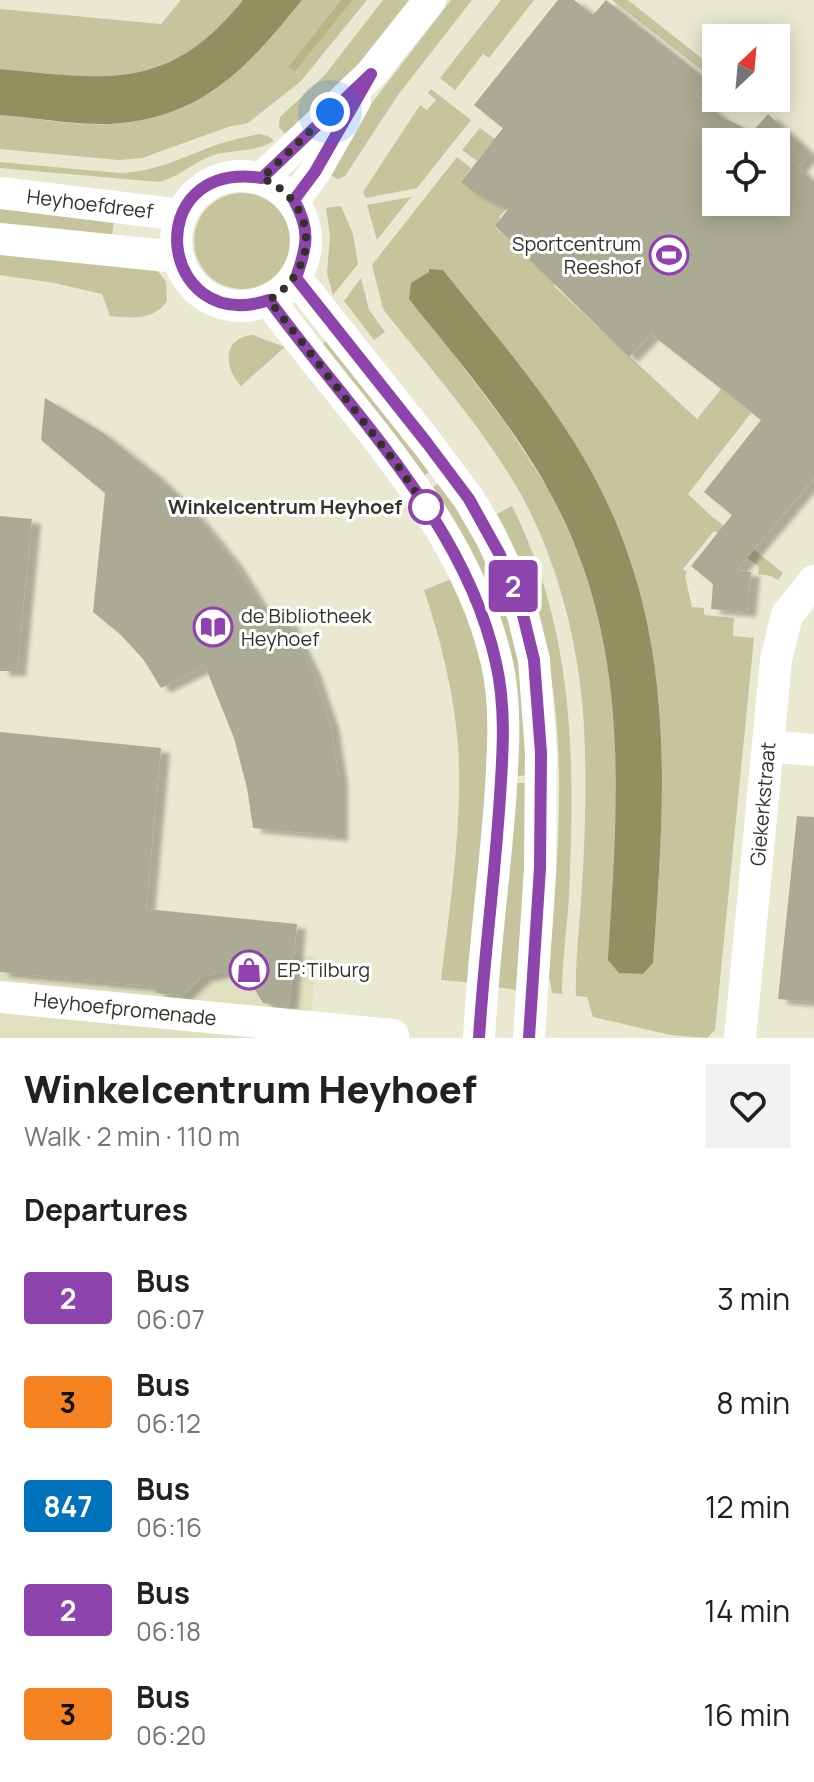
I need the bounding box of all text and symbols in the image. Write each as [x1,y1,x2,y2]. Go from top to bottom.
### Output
north arrow [702,24,790,112]
map controls [702,24,790,216]
your location [310,92,350,132]
button: locate [702,128,790,216]
street label: Heyhoefdreef [25,182,155,225]
place label: Sportcentrum Reeshof [512,230,641,280]
sports icon: Sportcentrum Reeshof [648,234,690,276]
marker: Winkelcentrum Heyhoef [409,490,443,524]
place label: Winkelcentrum Heyhoef [168,493,402,520]
line badge: 2 [487,560,539,612]
text: 2 [505,567,521,605]
place label: de Bibliotheek Heyhoef [241,602,373,652]
library icon: de Bibliotheek Heyhoef [192,606,234,648]
street label: Giekerkstraat [744,741,781,867]
shop icon: EP:Tilburg [228,949,270,991]
place label: EP:Tilburg [277,956,370,983]
street label: Heyhoefpromenade [32,985,218,1032]
text: Winkelcentrum Heyhoef [24,1062,477,1114]
button: heart [706,1064,790,1148]
text: Walk · 2 min · 110 m [24,1118,240,1154]
text: Departures [24,1189,188,1230]
text: Bus [136,1260,190,1301]
text: 3 min [717,1278,790,1319]
text: 2 [60,1279,76,1317]
text: 06:07 [136,1301,205,1337]
text: Bus [136,1364,190,1405]
text: 8 min [716,1382,790,1423]
text: 3 [60,1383,76,1421]
text: 06:12 [136,1405,201,1441]
text: Bus [136,1468,190,1509]
text: 12 min [705,1486,790,1527]
text: 847 [43,1487,93,1525]
text: 06:16 [136,1509,202,1545]
text: Bus [136,1572,190,1613]
text: 14 min [704,1590,790,1631]
text: 2 [60,1591,76,1629]
text: 06:18 [136,1613,201,1649]
text: Bus [136,1676,190,1717]
text: 16 min [703,1694,790,1735]
text: 3 [60,1695,76,1733]
text: 06:20 [136,1717,206,1753]

